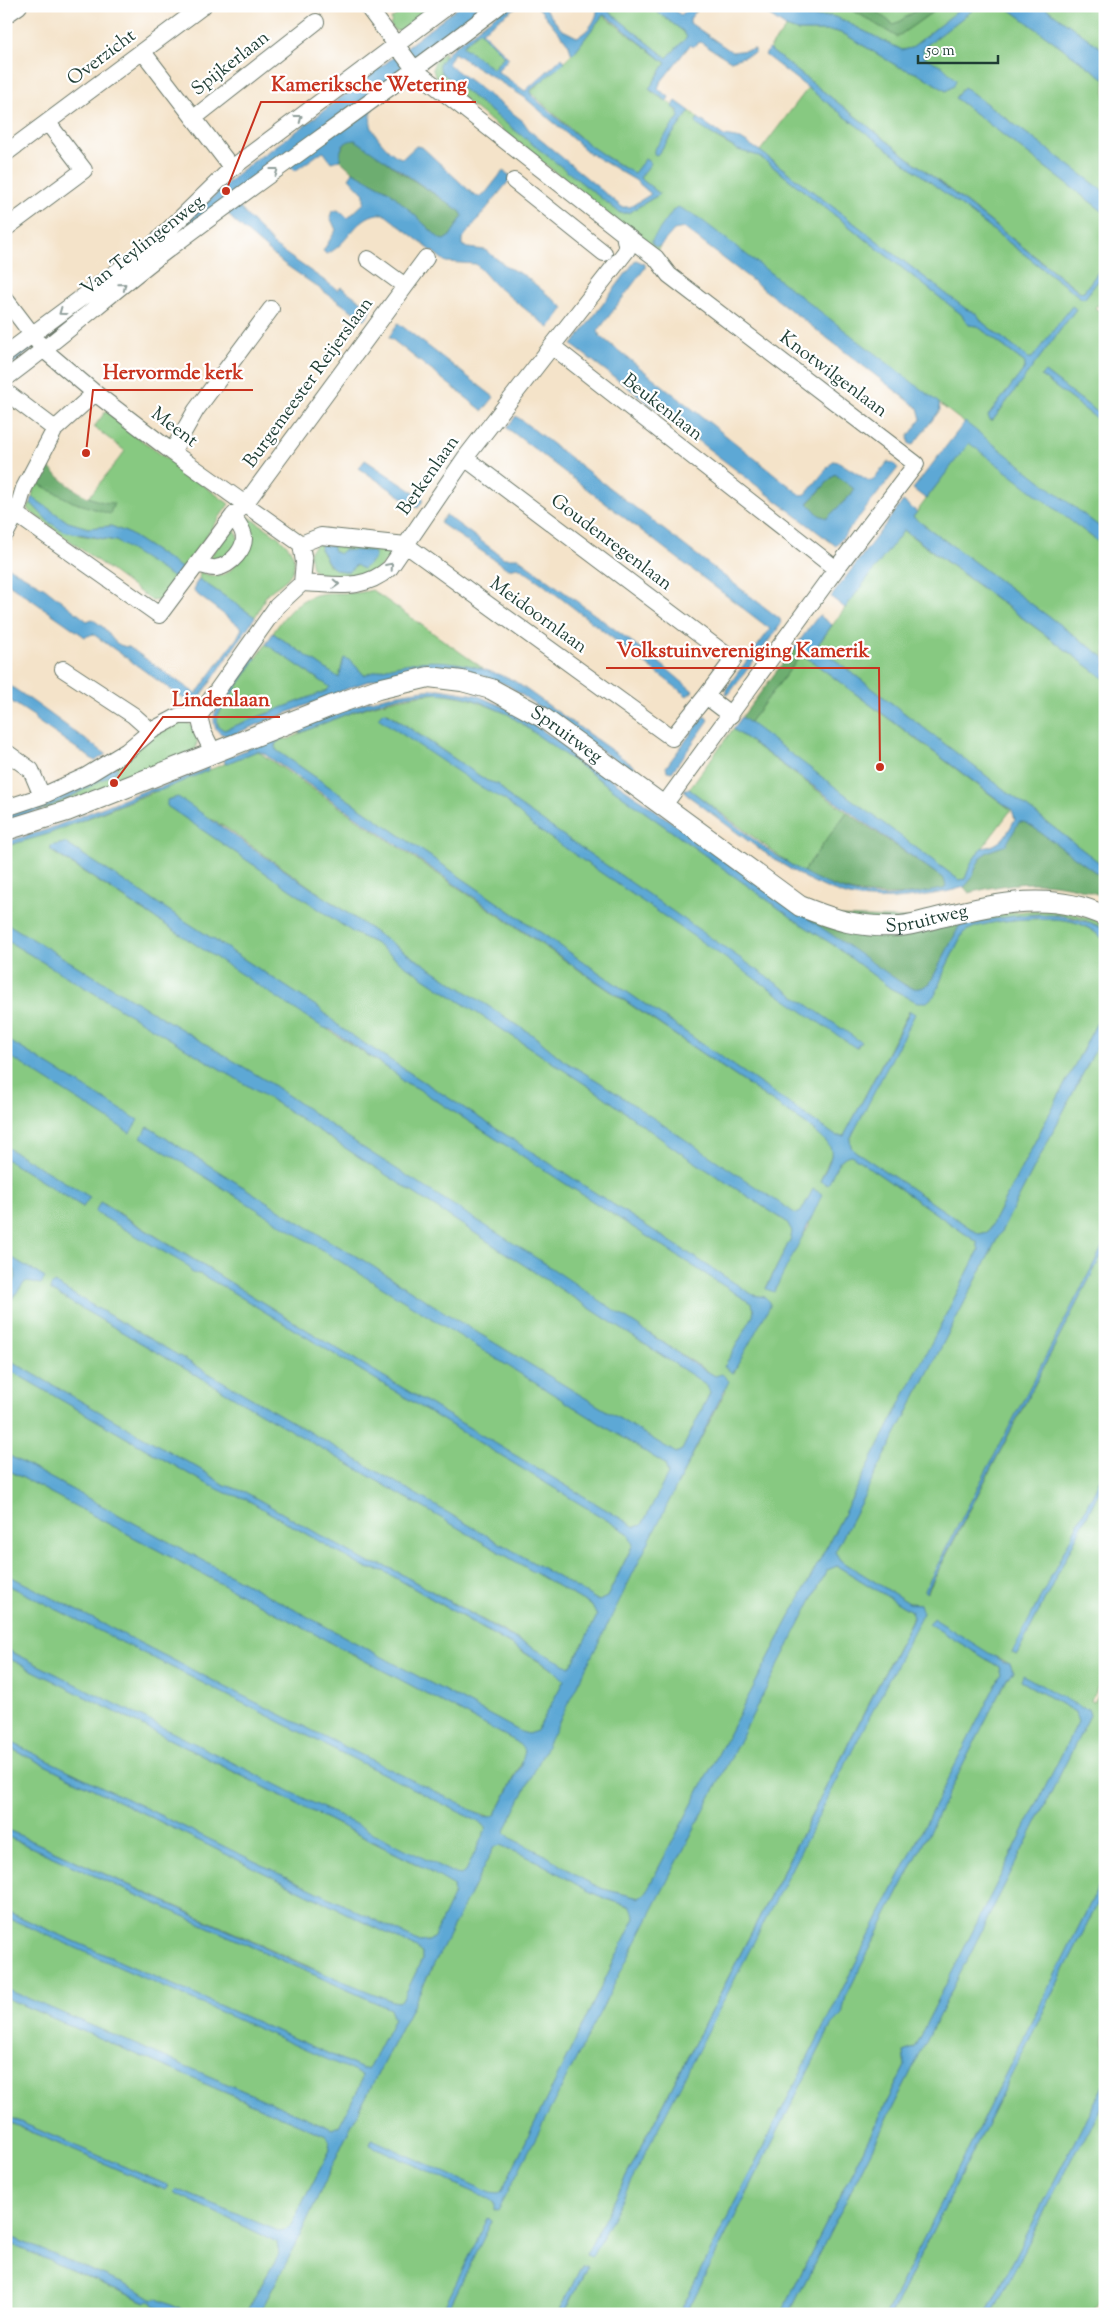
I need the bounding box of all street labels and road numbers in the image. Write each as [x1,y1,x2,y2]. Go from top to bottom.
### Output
street label: Overzicht [62,23,142,93]
street label: Spijkerlaan [186,25,276,103]
street label: Van Teylingenweg [76,189,210,303]
street label: Burgemeester Reijerslaan [238,292,380,474]
street label: Knotwilgenlaan [773,325,893,425]
street label: Beukenlaan [616,368,708,448]
street label: Meent [145,401,203,455]
street label: Berkenlaan [392,431,466,521]
street label: Goudenregenlaan [544,488,678,598]
street label: Meidoornlaan [484,571,592,661]
street label: Spruitweg [525,700,608,770]
street label: Spruitweg [885,898,971,940]

